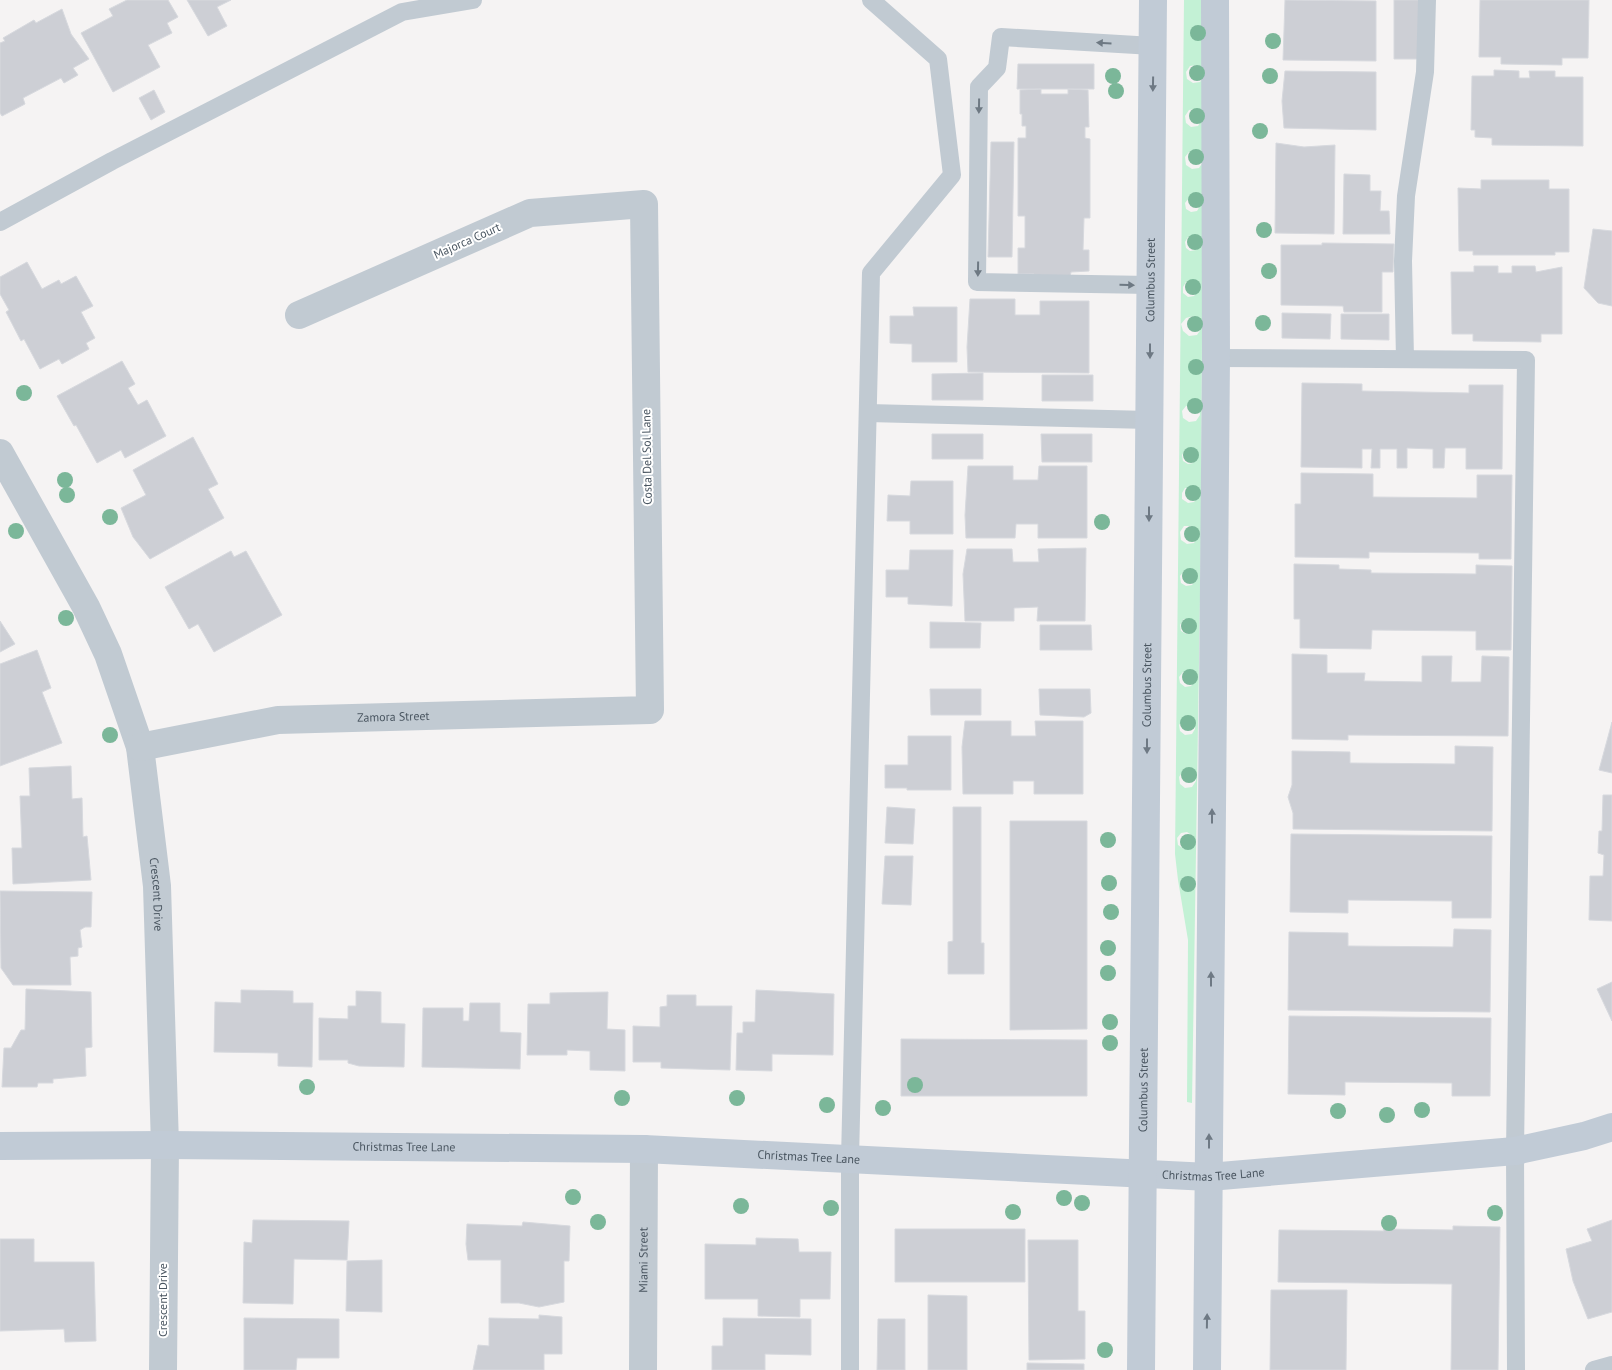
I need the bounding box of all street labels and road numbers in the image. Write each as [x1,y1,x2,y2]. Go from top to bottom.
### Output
street label: Majorca Court [431,219,503,262]
street label: Columbus Street [1142,238,1158,322]
street label: Costa Del Sol Lane [638,409,655,505]
street label: Columbus Street [1139,643,1154,727]
street label: Zamora Street [357,708,430,725]
street label: Crescent Drive [147,857,166,932]
street label: Columbus Street [1135,1048,1151,1132]
street label: Christmas Tree Lane [352,1139,456,1154]
street label: Christmas Tree Lane [757,1147,861,1167]
street label: Christmas Tree Lane [1162,1164,1265,1184]
street label: Miami Street [635,1227,651,1293]
street label: Crescent Drive [155,1263,170,1337]

